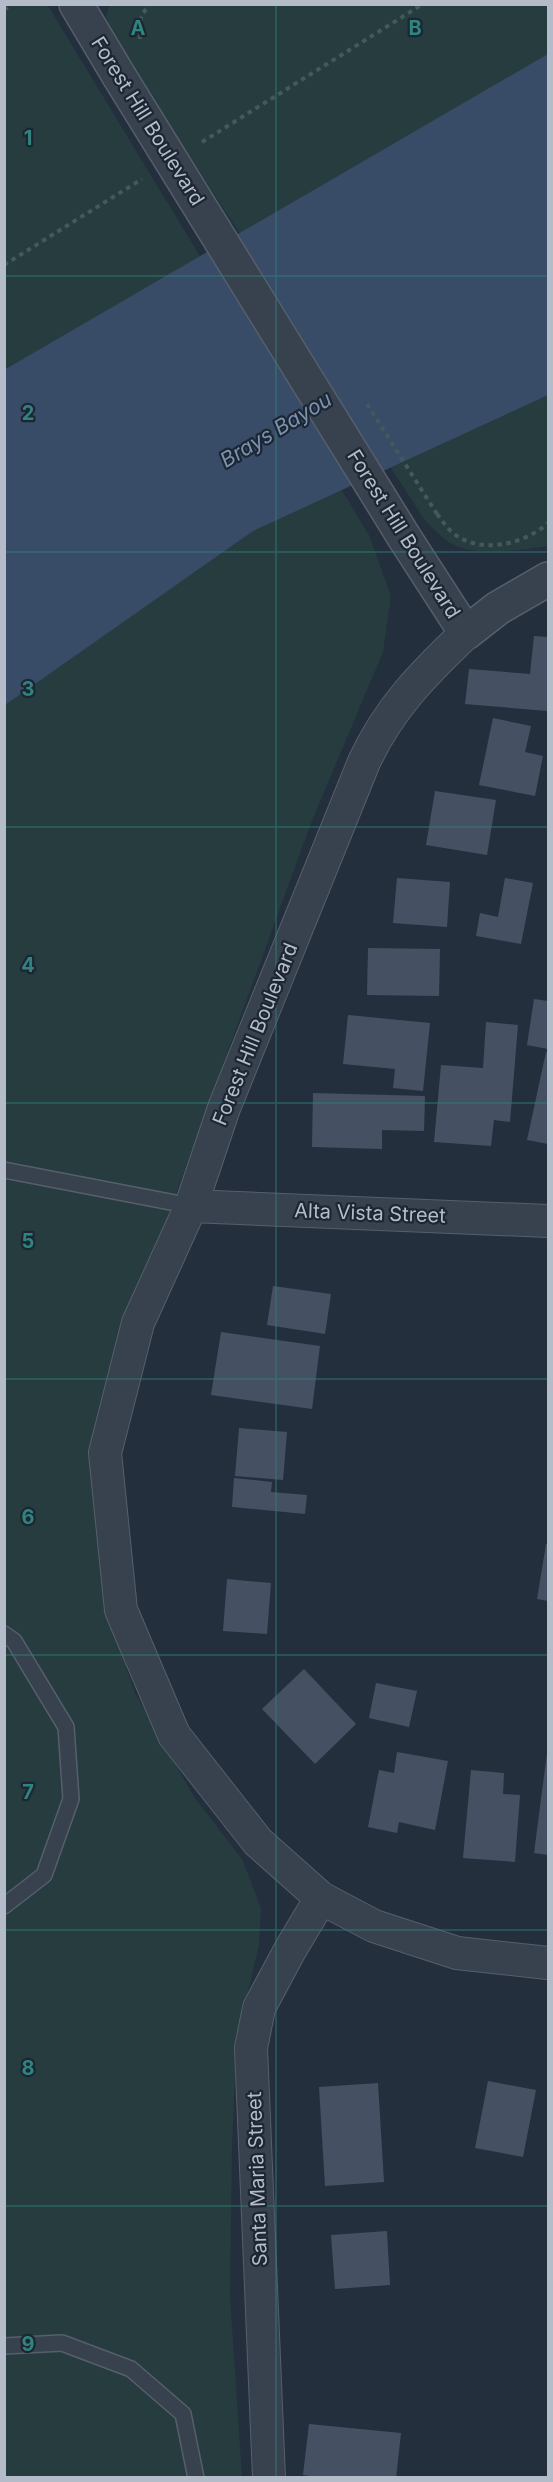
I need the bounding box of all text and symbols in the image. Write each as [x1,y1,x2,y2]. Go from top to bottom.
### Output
text: A [131,16,146,40]
text: B [408,16,422,40]
street label: Forest Hill Boulevard [86,32,210,210]
text: 1 [24,126,32,150]
water label: Brays Bayou [216,387,336,473]
text: 2 [22,401,34,425]
street label: Forest Hill Boulevard [342,445,466,623]
text: 3 [22,677,34,701]
street label: Forest Hill Boulevard [207,939,303,1129]
text: 4 [21,953,35,977]
street label: Alta Vista Street [294,1198,447,1228]
text: 5 [22,1229,34,1253]
text: 6 [22,1505,35,1529]
text: 7 [22,1780,34,1804]
text: 8 [21,2056,35,2080]
street label: Santa Maria Street [242,2091,272,2267]
text: 9 [22,2332,35,2356]

